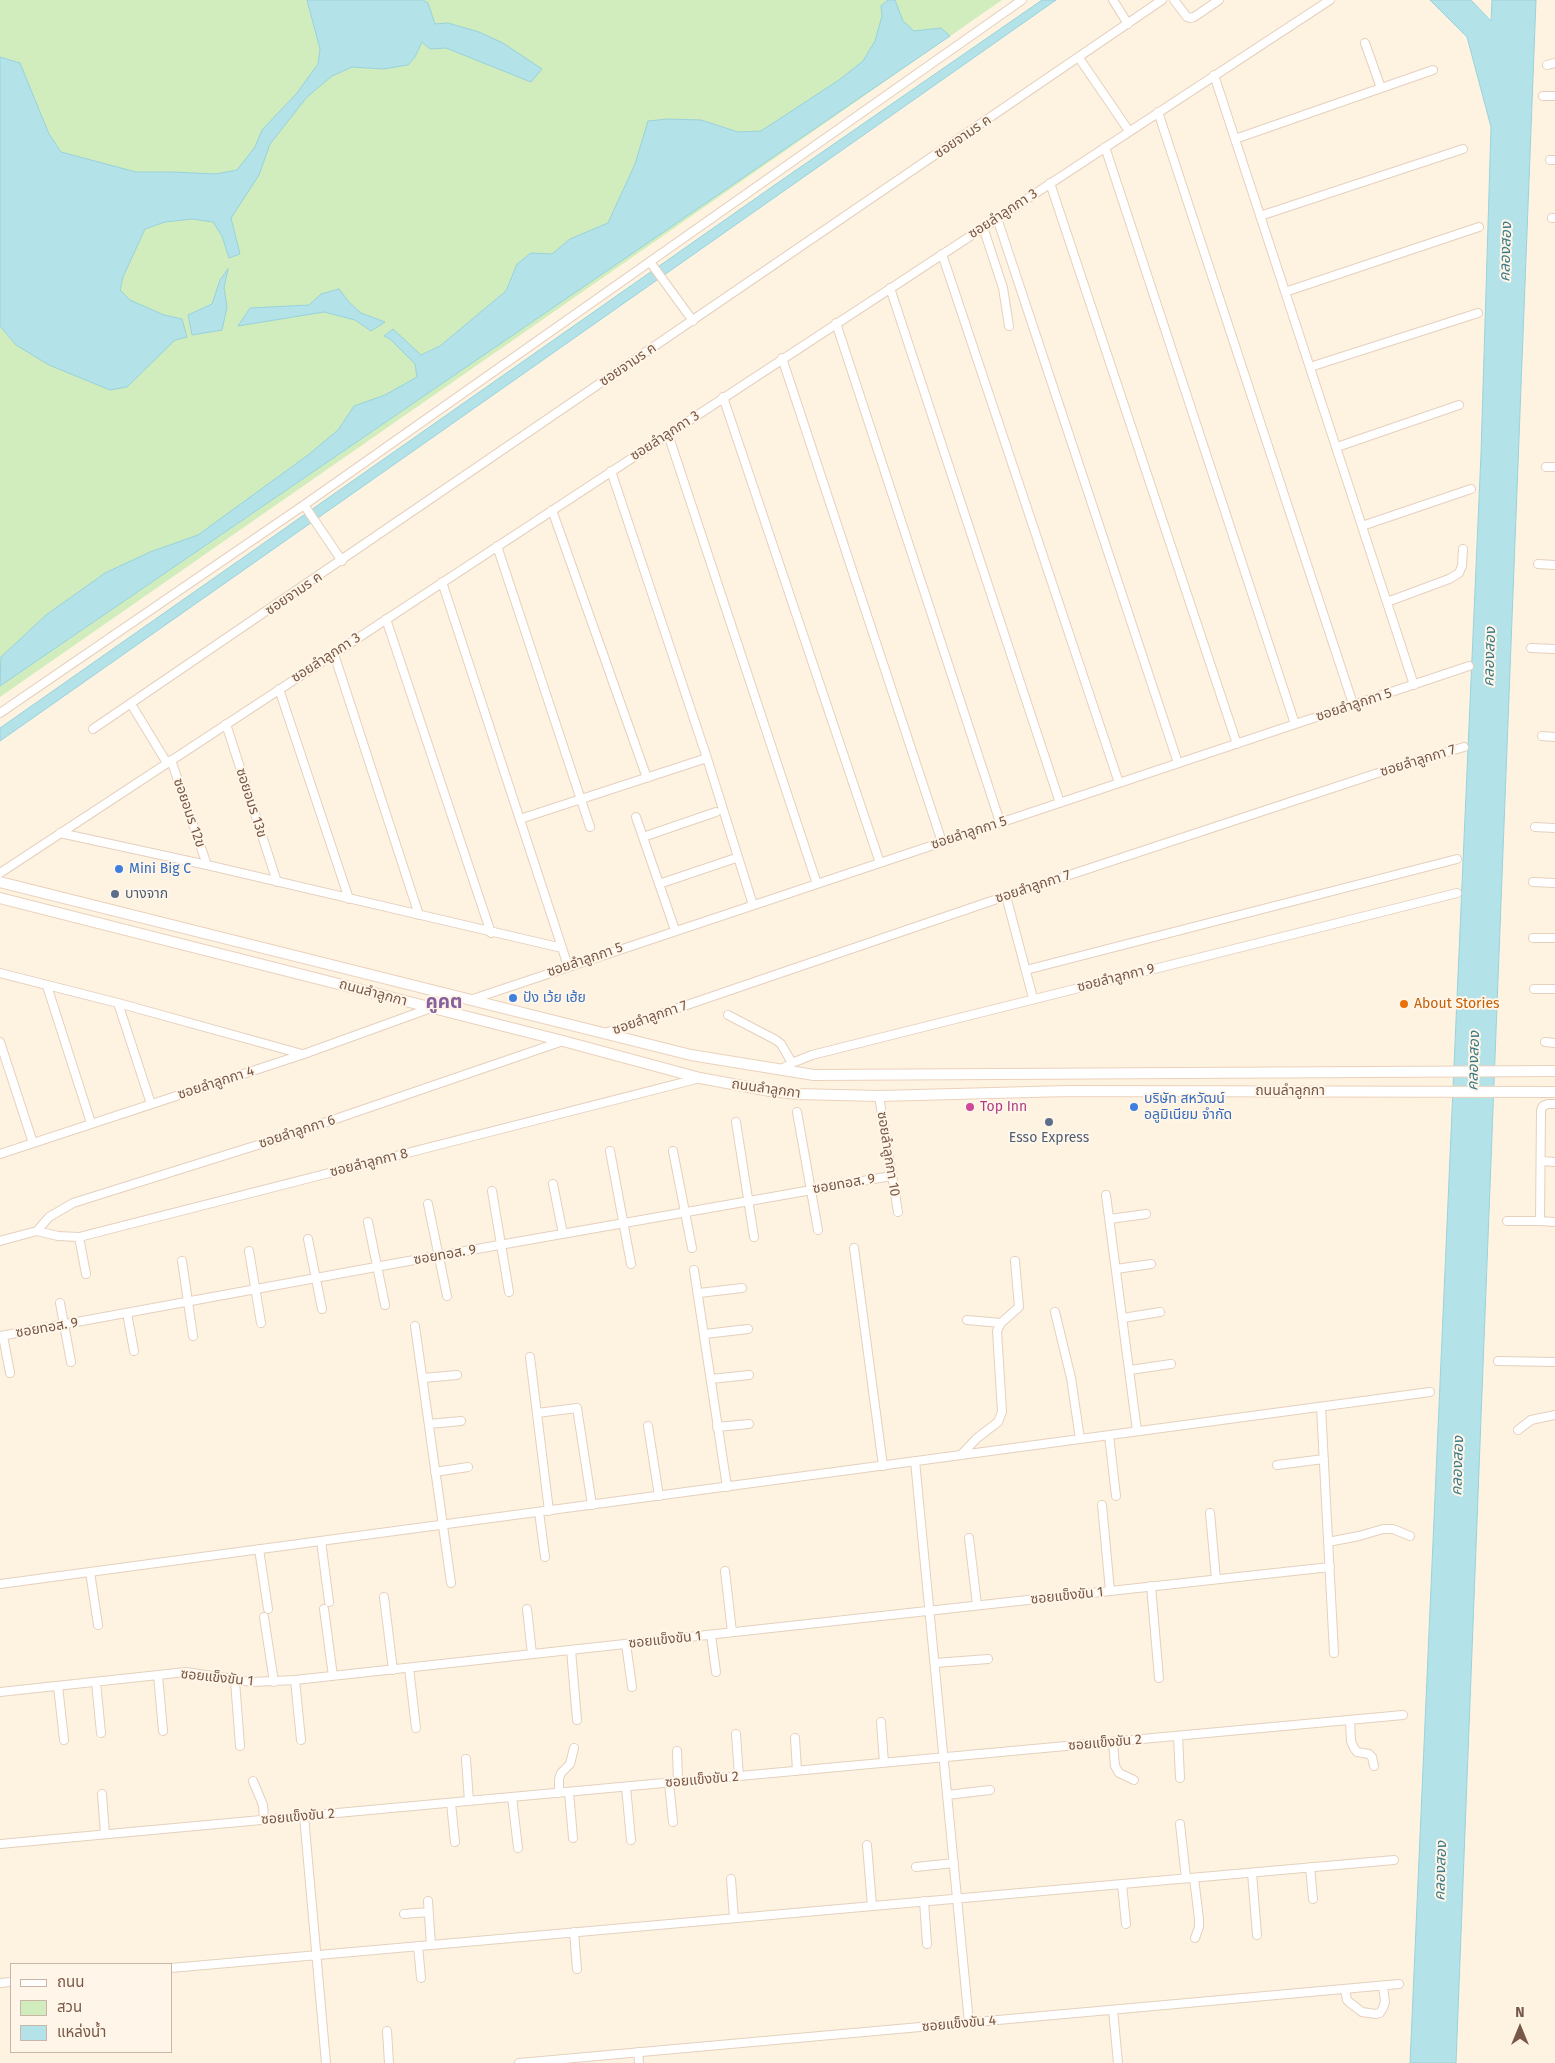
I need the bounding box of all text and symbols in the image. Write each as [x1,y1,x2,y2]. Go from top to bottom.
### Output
street label: ซอยจามร ค [931,112,995,162]
street label: ซอยลำลูกกา 3 [965,185,1041,243]
water label: คลองสอง [1496,222,1516,282]
street label: ซอยจามร ค [596,340,660,390]
street label: ซอยลำลูกกา 3 [627,407,703,465]
street label: ซอยจามร ค [262,569,326,619]
water label: คลองสอง [1480,627,1500,687]
street label: ซอยลำลูกกา 3 [288,629,364,687]
street label: ซอยลำลูกกา 5 [1314,685,1394,725]
street label: ซอยลำลูกกา 7 [1378,742,1458,780]
street label: ซอยอมร 13ข [232,766,270,840]
street label: ซอยอมร 12ข [169,776,209,850]
street label: ซอยลำลูกกา 5 [929,813,1009,853]
place label: Mini Big C [129,861,191,877]
marker: Mini Big C [113,863,125,875]
street label: ซอยลำลูกกา 7 [993,867,1073,907]
place label: บางจาก [125,886,168,902]
marker: บางจาก [109,888,121,900]
street label: ซอยลำลูกกา 5 [545,939,625,981]
street label: ซอยลำลูกกา 9 [1075,960,1157,996]
street label: ถนนลำลูกกา [337,976,409,1010]
place label: ปัง เว้ย เฮ้ย [523,990,586,1006]
district label: คูคต [426,992,462,1014]
marker: ปัง เว้ย เฮ้ย [507,992,519,1004]
place label: About Stories [1414,996,1500,1012]
street label: ซอยลำลูกกา 7 [610,997,690,1039]
marker: About Stories [1398,998,1410,1010]
water label: คลองสอง [1464,1031,1484,1091]
street label: ซอยลำลูกกา 4 [176,1063,256,1103]
street label: ถนนลำลูกกา [730,1076,802,1102]
street label: ถนนลำลูกกา [1255,1083,1325,1099]
place label: บริษัท สหวัฒน์ อลูมิเนียม จำกัด [1144,1091,1232,1124]
place label: Top Inn [980,1099,1027,1115]
marker: Top Inn [964,1101,976,1113]
marker: บริษัท สหวัฒน์ อลูมิเนียม จำกัด [1128,1101,1140,1113]
street label: ซอยลำลูกกา 10 [873,1110,903,1198]
street label: ซอยลำลูกกา 6 [257,1112,337,1152]
marker: Esso Express [1043,1116,1055,1128]
place label: Esso Express [1009,1130,1089,1146]
street label: ซอยลำลูกกา 8 [328,1145,410,1181]
street label: ซอยทอส. 9 [811,1170,877,1198]
street label: ซอยทอส. 9 [412,1241,478,1269]
street label: ซอยทอส. 9 [14,1314,80,1342]
water label: คลองสอง [1448,1436,1468,1496]
street label: ซอยแข็งขัน 1 [1030,1584,1104,1608]
street label: ซอยแข็งขัน 1 [628,1628,702,1652]
street label: ซอยแข็งขัน 1 [180,1666,254,1690]
street label: ซอยแข็งขัน 2 [1067,1731,1143,1755]
street label: ซอยแข็งขัน 2 [664,1768,740,1792]
street label: ซอยแข็งขัน 2 [260,1805,336,1829]
water label: คลองสอง [1431,1841,1451,1901]
legend [10,1963,172,2053]
text: ถนน [57,1973,84,1991]
text: สวน [57,1998,82,2016]
north arrow [1495,2003,1545,2053]
text: N [1515,2004,1525,2021]
street label: ซอยแข็งขัน 4 [921,2012,997,2036]
text: แหล่งน้ำ [57,2023,106,2041]

